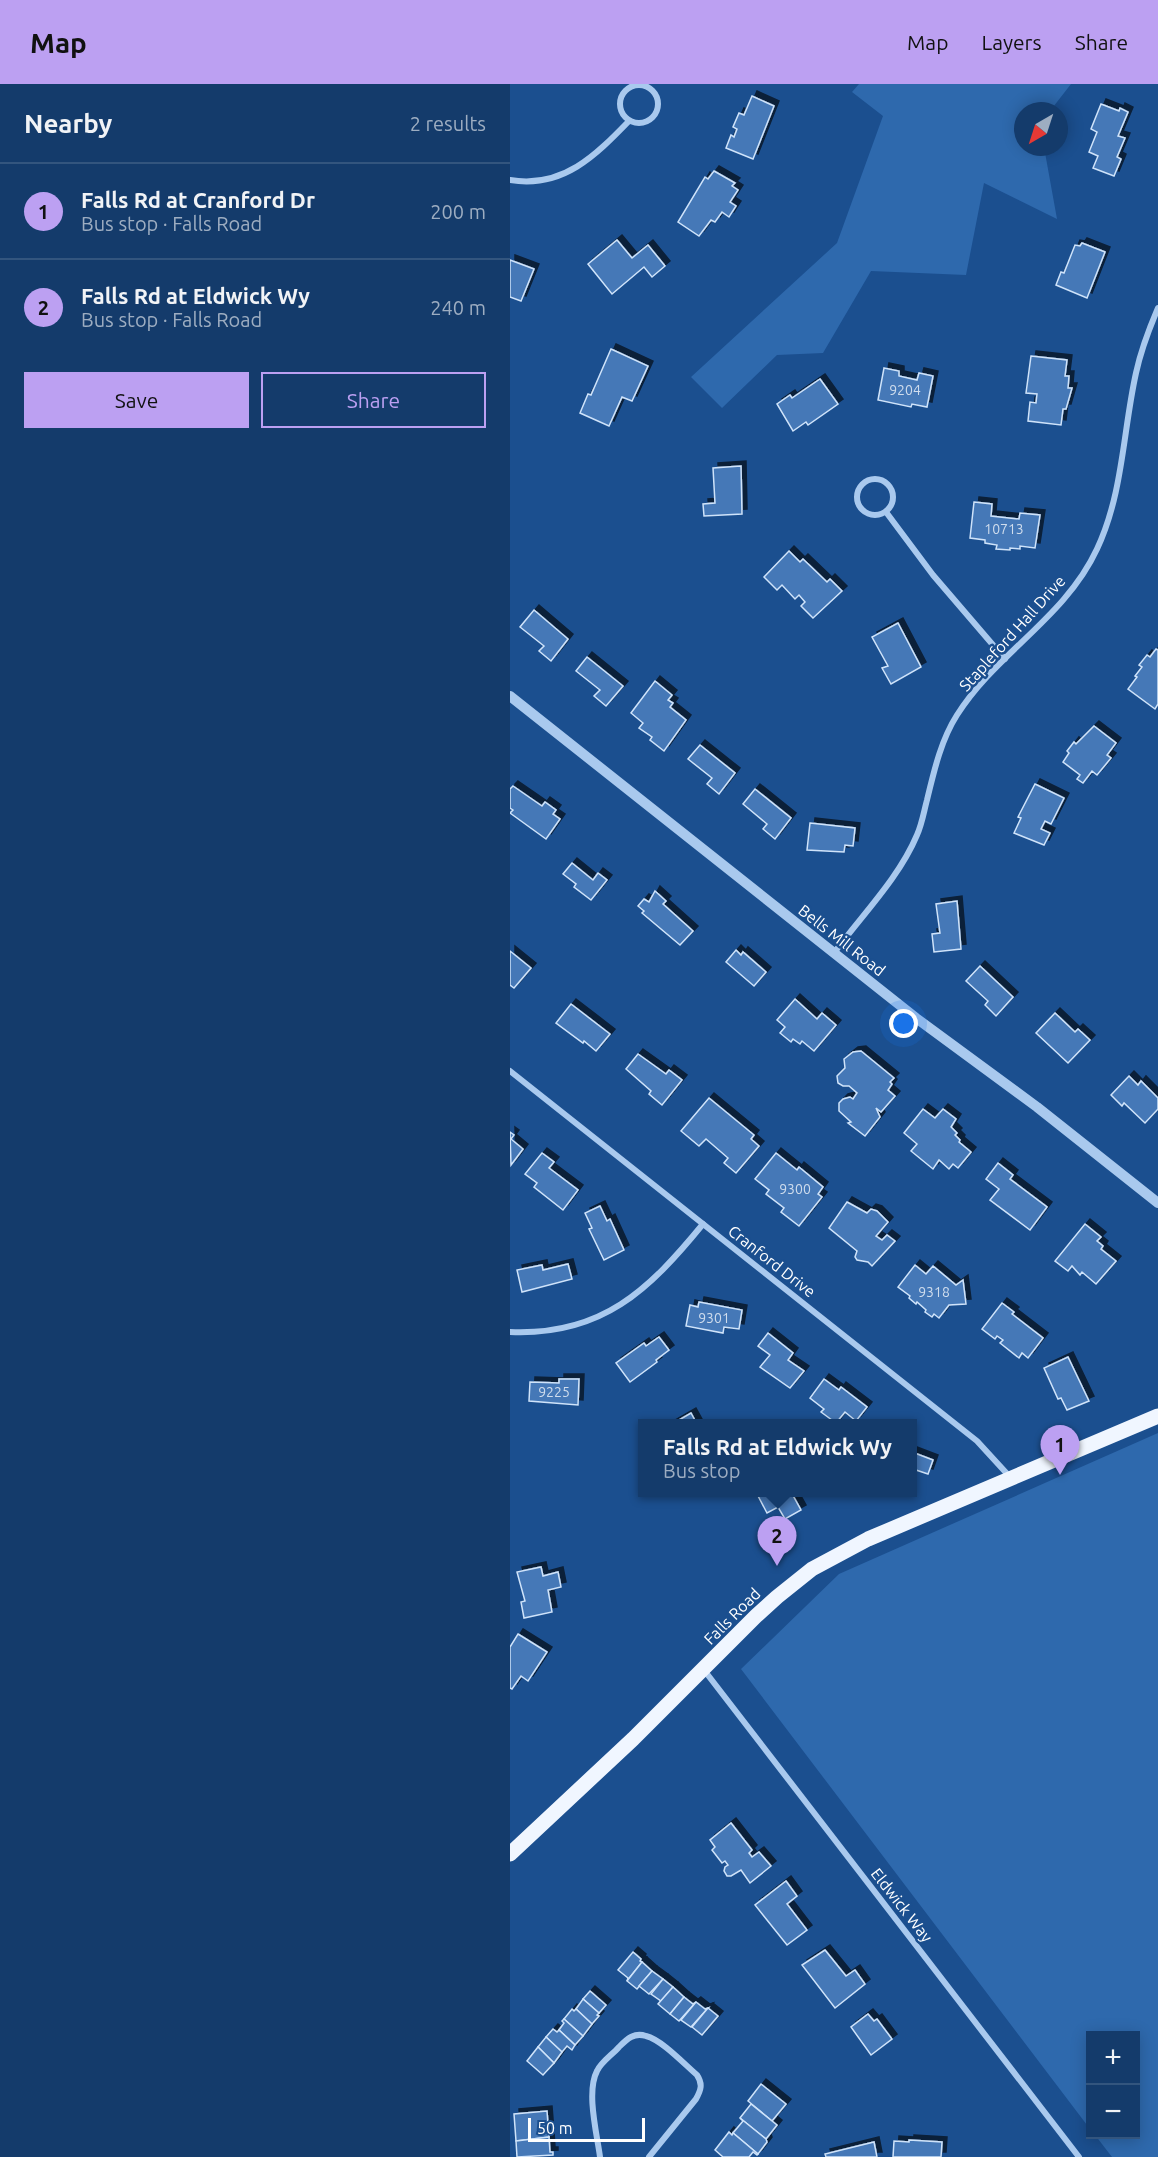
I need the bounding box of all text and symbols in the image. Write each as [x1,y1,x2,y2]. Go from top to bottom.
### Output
text: Map [30,27,87,58]
text: Map [907,30,948,54]
text: Layers [981,30,1042,54]
text: Share [1075,30,1128,54]
north arrow [1014,102,1068,156]
text: Nearby [24,109,112,138]
text: 2 results [410,112,486,135]
text: Falls Rd at Cranford Dr [81,187,315,212]
text: 1 [38,200,49,223]
text: 200 m [430,200,486,223]
text: Bus stop · Falls Road [81,212,262,235]
text: Falls Rd at Eldwick Wy [81,283,310,308]
text: 2 [38,296,49,319]
text: 240 m [430,296,486,319]
text: Bus stop · Falls Road [81,308,262,331]
button: Save [24,372,249,428]
button: Share [261,372,486,428]
house number: 9204 [889,382,921,398]
house number: 10713 [984,521,1024,537]
street label: Stapleford Hall Drive [955,572,1069,694]
street label: Bells Mill Road [795,901,889,979]
your location [889,1009,918,1038]
house number: 9300 [779,1181,811,1197]
street label: Cranford Drive [725,1221,819,1301]
house number: 9318 [918,1284,950,1300]
house number: 9301 [698,1310,730,1326]
house number: 9225 [538,1384,570,1400]
popup [638,1419,917,1497]
pin: 1 [1040,1426,1080,1475]
text: Falls Rd at Eldwick Wy [663,1434,892,1459]
text: Bus stop [663,1459,740,1482]
pin: 2 [758,1516,796,1566]
street label: Falls Road [700,1584,764,1648]
street label: Eldwick Way [868,1865,936,1946]
map controls [1086,2031,1140,2139]
button: + [1086,2031,1140,2085]
button: − [1086,2085,1140,2139]
scale bar [528,2115,645,2142]
text: 50 m [537,2119,573,2137]

